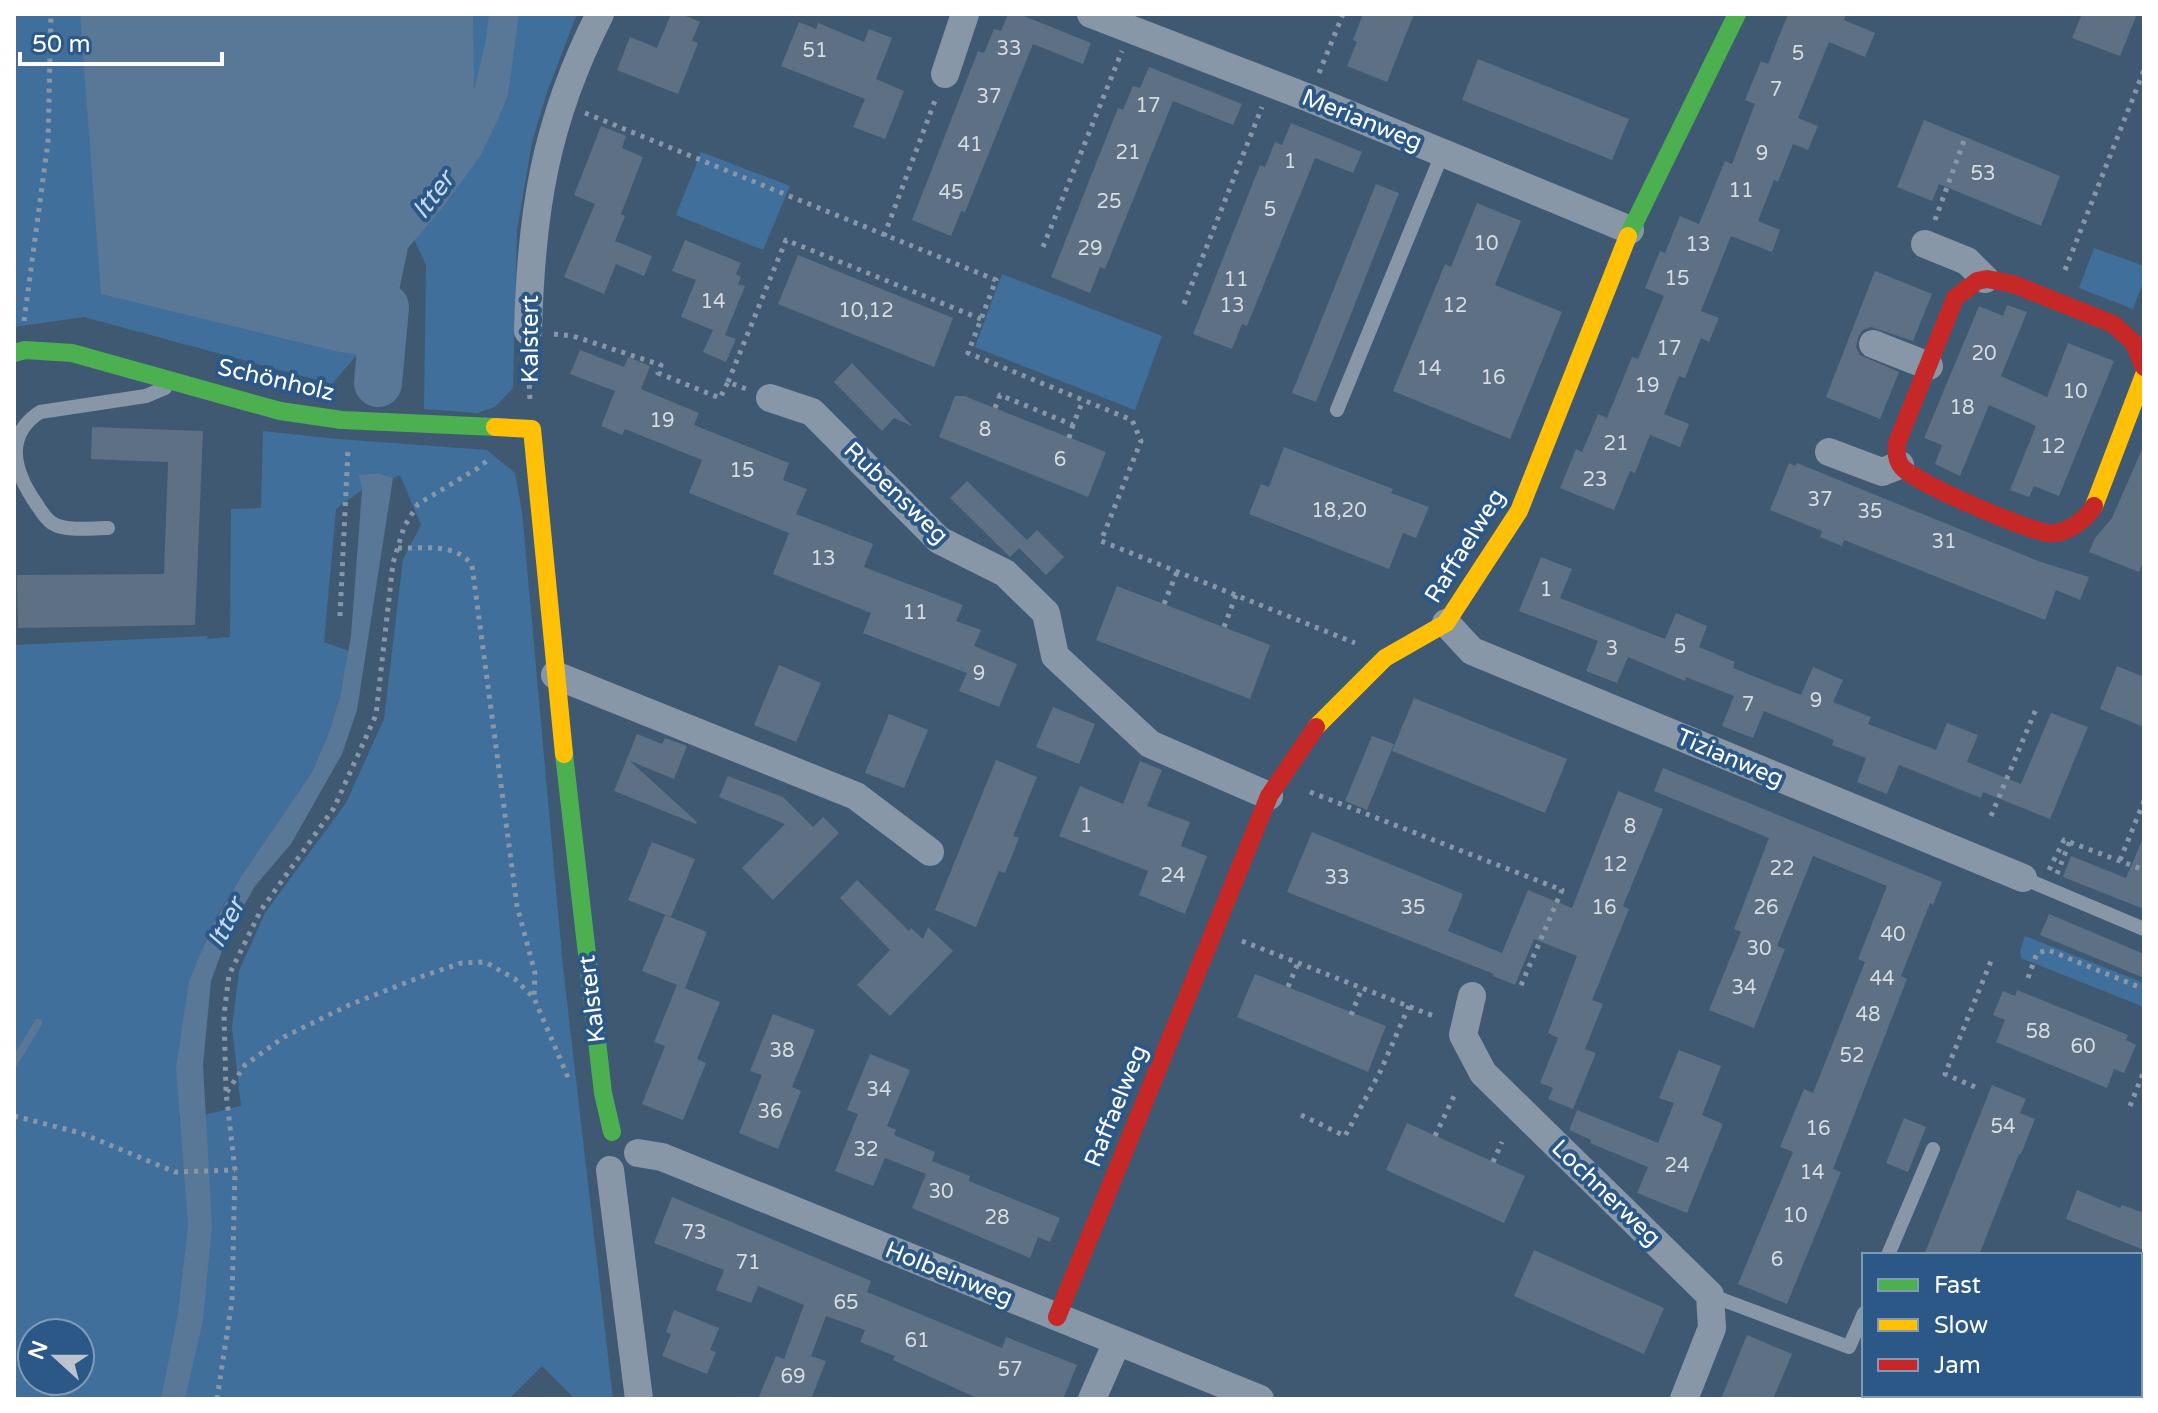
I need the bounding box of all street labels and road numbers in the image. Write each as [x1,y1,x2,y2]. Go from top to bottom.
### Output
street label: Merianweg [1298,83,1426,157]
street label: Kalstert [516,295,545,383]
street label: Schönholz [215,353,337,407]
street label: Rubensweg [838,436,954,550]
street label: Raffaelweg [1419,484,1511,608]
street label: Tizianweg [1672,722,1788,794]
street label: Kalstert [572,954,612,1044]
street label: Raffaelweg [1078,1041,1154,1171]
street label: Lochnerweg [1545,1134,1667,1252]
street label: Holbeinweg [881,1235,1017,1313]

